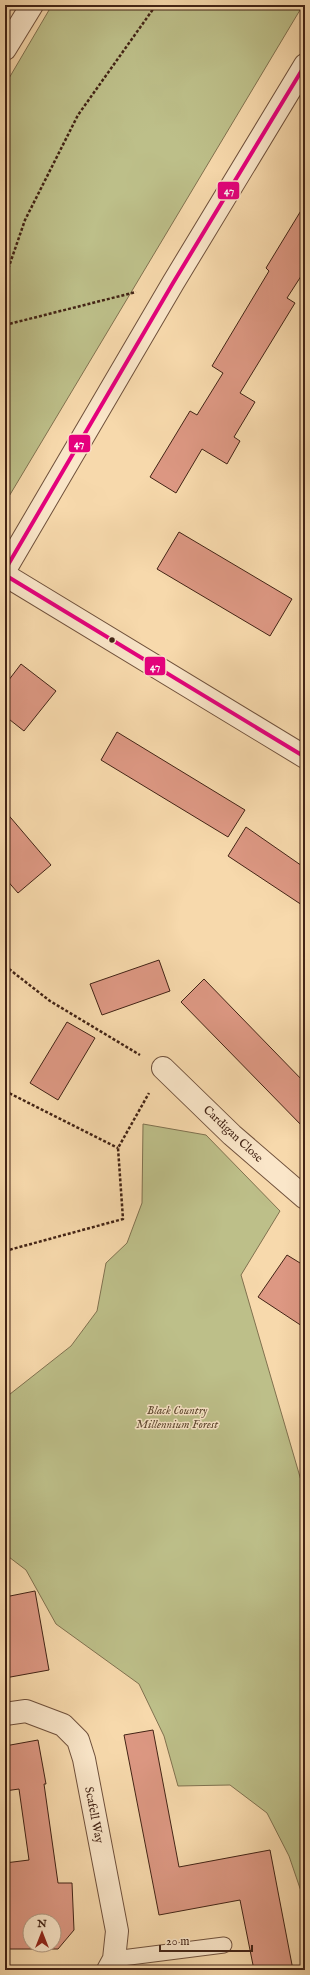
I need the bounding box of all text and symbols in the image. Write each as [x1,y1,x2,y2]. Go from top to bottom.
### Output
line badge: 47 [217,181,240,200]
text: 47 [223,184,234,198]
line badge: 47 [68,434,91,453]
text: 47 [73,437,84,451]
unlabelled marker [107,635,117,645]
line badge: 47 [144,656,166,676]
text: 47 [149,660,160,674]
street label: Cardigan Close [200,1102,266,1166]
park label: Black Country Millennium Forest [136,1403,219,1432]
street label: Scafell Way [81,1786,107,1845]
north arrow [22,1913,62,1953]
text: N [36,1917,47,1931]
scale bar [160,1927,252,1953]
text: 20 m [166,1934,189,1949]

